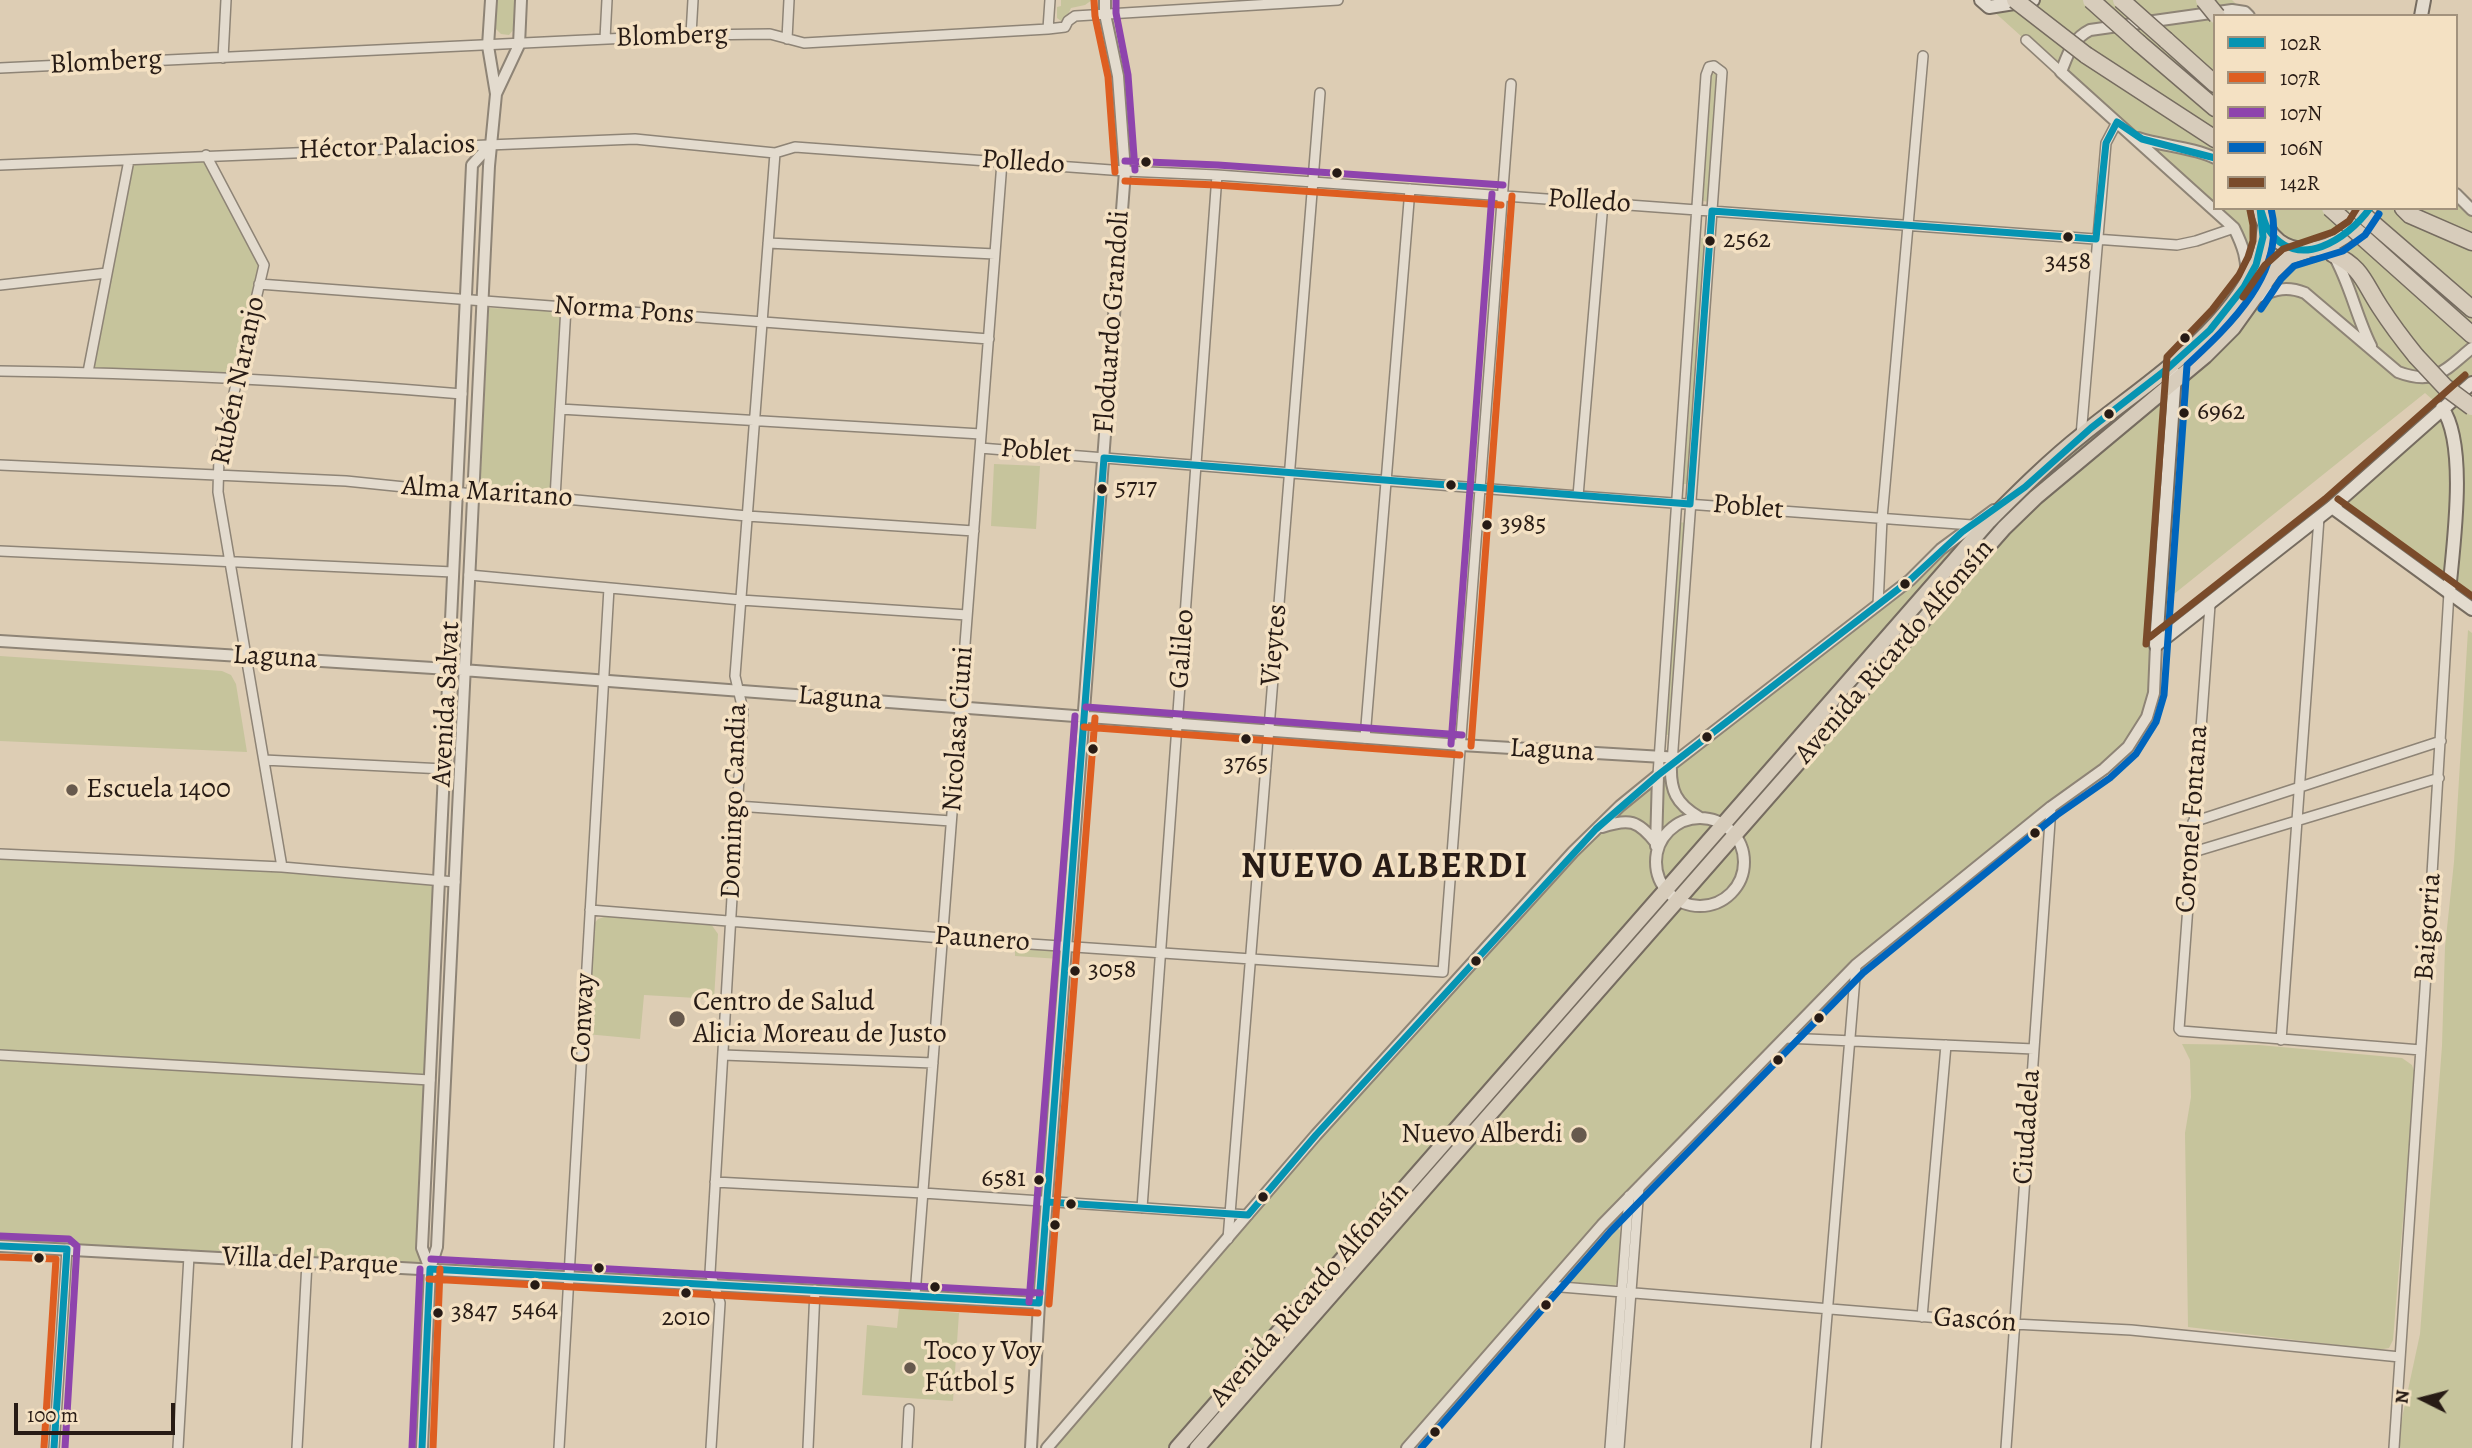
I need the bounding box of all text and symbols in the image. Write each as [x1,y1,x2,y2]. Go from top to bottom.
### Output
legend [2213,14,2458,210]
street label: Blomberg [615,18,729,56]
text: 102R [2280,29,2321,57]
street label: Blomberg [49,43,163,83]
text: 107R [2280,64,2320,92]
text: 107N [2280,99,2322,127]
street label: Héctor Palacios [298,128,476,168]
text: 106N [2280,134,2323,162]
street label: Polledo [980,143,1066,183]
unlabelled marker [1139,155,1153,169]
unlabelled marker [1330,166,1344,180]
text: 142R [2280,169,2320,197]
street label: Polledo [1546,182,1632,222]
street label: Floduardo Grandoli [1088,209,1138,435]
place label: 2562 [1723,225,1771,257]
marker: 3458 [2061,230,2075,244]
marker: 2562 [1703,234,1717,248]
place label: 3458 [2045,247,2091,279]
street label: Norma Pons [553,289,695,333]
street label: Rubén Naranjo [205,294,273,468]
unlabelled marker [2178,331,2192,345]
place label: 6962 [2197,397,2245,429]
marker: 6962 [2177,406,2191,420]
unlabelled marker [2102,407,2116,421]
street label: Poblet [999,432,1073,472]
street label: Alma Maritano [400,470,574,516]
place label: 5717 [1115,473,1157,505]
unlabelled marker [1444,478,1458,492]
marker: 5717 [1095,482,1109,496]
street label: Poblet [1711,488,1785,528]
place label: 3985 [1500,509,1546,541]
marker: 3985 [1480,518,1494,532]
street label: Avenida Ricardo Alfonsín [1788,533,2002,771]
unlabelled marker [1898,577,1912,591]
street label: Vieytes [1255,603,1295,687]
street label: Galileo [1163,608,1203,690]
street label: Avenida Salvat [426,620,468,788]
street label: Laguna [232,639,318,677]
street label: Nicolasa Ciuni [936,645,982,813]
street label: Laguna [797,679,883,719]
street label: Domingo Candia [715,703,755,899]
street label: Coronel Fontana [2170,724,2216,914]
unlabelled marker [1700,730,1714,744]
marker: 3765 [1239,732,1253,746]
street label: Laguna [1509,732,1595,770]
unlabelled marker [1086,742,1100,756]
place label: 3765 [1224,749,1268,781]
place label: Escuela 1400 [86,773,231,807]
marker: Escuela 1400 [64,782,80,798]
unlabelled marker [2028,826,2042,840]
district label: NUEVO ALBERDI [1243,847,1527,889]
street label: Baigorria [2408,872,2450,982]
street label: Paunero [933,920,1031,960]
unlabelled marker [1469,954,1483,968]
place label: 3058 [1088,955,1136,987]
marker: 3058 [1068,964,1082,978]
street label: Conway [565,972,603,1064]
place label: Centro de Salud Alicia Moreau de Justo [693,986,947,1052]
marker: Centro de Salud Alicia Moreau de Justo [667,1009,687,1029]
unlabelled marker [1812,1011,1826,1025]
unlabelled marker [1771,1053,1785,1067]
street label: Ciudadela [2007,1068,2049,1186]
place label: Nuevo Alberdi [1401,1118,1563,1152]
marker: Nuevo Alberdi [1569,1125,1589,1145]
place label: 6581 [981,1164,1026,1196]
marker: 6581 [1032,1173,1046,1187]
street label: Avenida Ricardo Alfonsín [1203,1176,1417,1414]
unlabelled marker [1256,1190,1270,1204]
unlabelled marker [1064,1197,1078,1211]
unlabelled marker [1048,1218,1062,1232]
street label: Villa del Parque [221,1241,399,1283]
unlabelled marker [32,1251,46,1265]
unlabelled marker [592,1261,606,1275]
marker: 5464 [528,1278,542,1292]
unlabelled marker [928,1280,942,1294]
marker: 2010 [679,1286,693,1300]
place label: 5464 [512,1295,558,1327]
place label: 3847 [451,1297,497,1329]
unlabelled marker [1539,1298,1553,1312]
street label: Gascón [1932,1301,2018,1341]
place label: 2010 [662,1303,710,1335]
marker: 3847 [431,1306,445,1320]
place label: Toco y Voy Fútbol 5 [924,1335,1041,1401]
marker: Toco y Voy Fútbol 5 [902,1360,918,1376]
north arrow [2388,1364,2458,1434]
scale bar [18,1388,178,1432]
text: N [2388,1389,2416,1405]
text: 100 m [27,1401,78,1429]
unlabelled marker [1428,1425,1442,1439]

